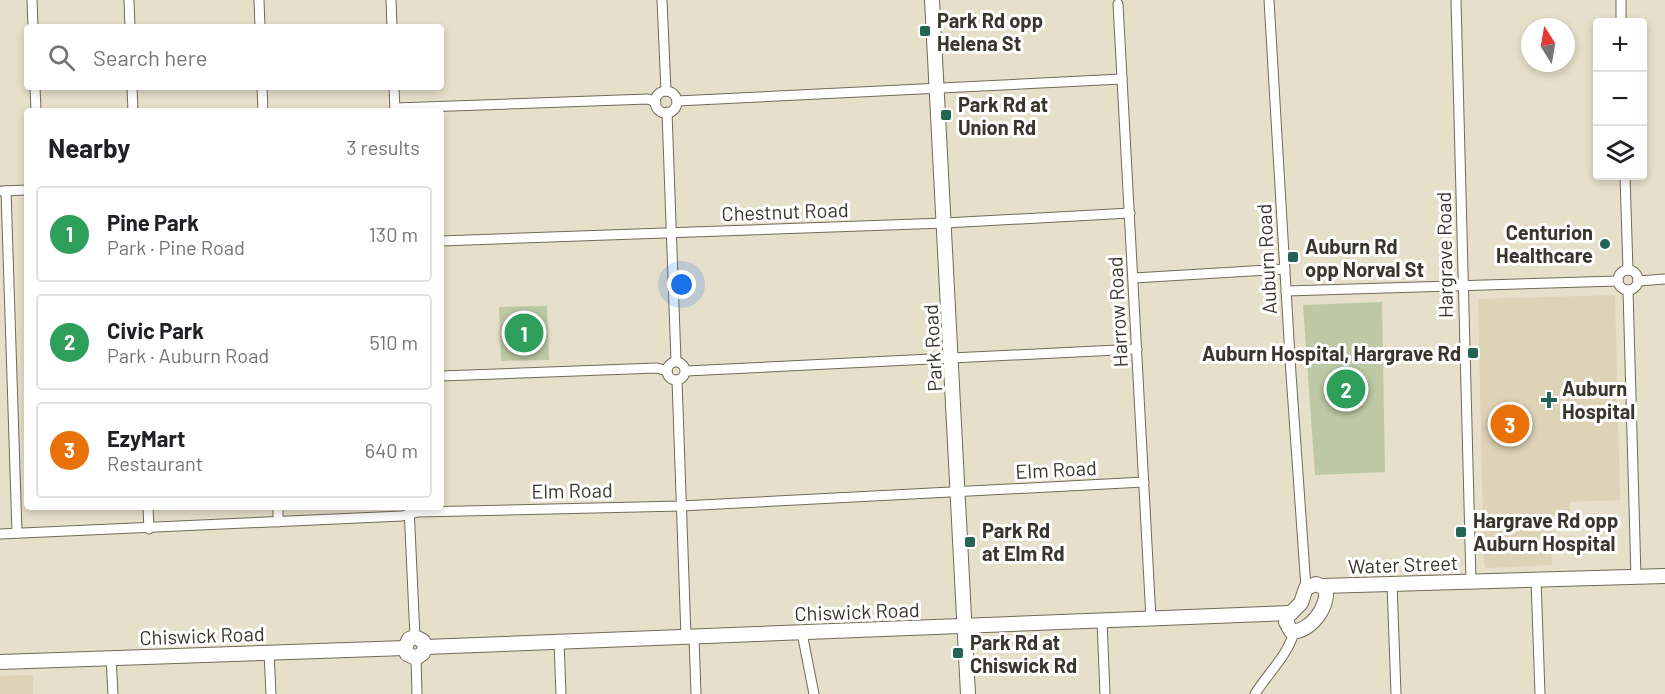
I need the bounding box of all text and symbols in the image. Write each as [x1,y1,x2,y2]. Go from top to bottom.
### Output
place label: Park Rd opp Helena St [937,8,1043,55]
north arrow [1521,18,1575,72]
map controls [1593,18,1647,180]
button: + [1593,18,1647,72]
search box [24,24,444,90]
marker: Park Rd opp Helena St [918,24,932,38]
icon: search [45,41,78,74]
text: Search here [93,44,207,70]
button: − [1593,72,1647,126]
place label: Park Rd at Union Rd [958,92,1048,139]
marker: Park Rd at Union Rd [939,108,953,122]
button: layers [1593,126,1647,180]
text: Nearby [48,132,130,163]
text: 3 results [346,135,420,159]
street label: Hargrave Road [1431,192,1457,318]
street label: Chestnut Road [721,197,849,225]
street label: Auburn Road [1251,203,1281,315]
text: Pine Park [107,209,199,235]
place label: Centurion Healthcare [1496,220,1593,267]
text: 1 [66,222,73,246]
text: 130 m [369,222,418,246]
place label: Auburn Rd opp Norval St [1305,234,1424,281]
text: Park · Pine Road [107,235,245,259]
marker: Centurion Healthcare [1598,237,1612,251]
marker: Auburn Rd opp Norval St [1286,250,1300,264]
street label: Harrow Road [1102,256,1132,368]
your location [667,270,696,299]
street label: Park Road [918,304,946,392]
pin: 1 [504,310,544,356]
text: Civic Park [107,317,204,343]
text: 2 [64,330,75,354]
text: 510 m [369,330,418,354]
place label: Auburn Hospital, Hargrave Rd [1202,341,1461,365]
text: Park · Auburn Road [107,343,269,367]
marker: Auburn Hospital, Hargrave Rd [1466,346,1480,360]
pin: 2 [1326,366,1366,412]
place label: Auburn Hospital [1562,376,1635,423]
marker: Auburn Hospital [1540,391,1558,409]
pin: 3 [1490,402,1530,446]
text: EzyMart [107,425,185,451]
text: 3 [64,438,75,462]
text: 640 m [365,438,418,462]
text: Restaurant [107,451,203,475]
street label: Elm Road [1015,455,1097,483]
street label: Elm Road [531,477,613,503]
place label: Hargrave Rd opp Auburn Hospital [1473,508,1618,555]
place label: Park Rd at Elm Rd [982,518,1065,565]
marker: Hargrave Rd opp Auburn Hospital [1454,525,1468,539]
marker: Park Rd at Elm Rd [963,535,977,549]
street label: Water Street [1347,550,1459,578]
street label: Chiswick Road [794,597,920,625]
street label: Chiswick Road [139,621,265,649]
place label: Park Rd at Chiswick Rd [970,630,1077,677]
marker: Park Rd at Chiswick Rd [951,646,965,660]

